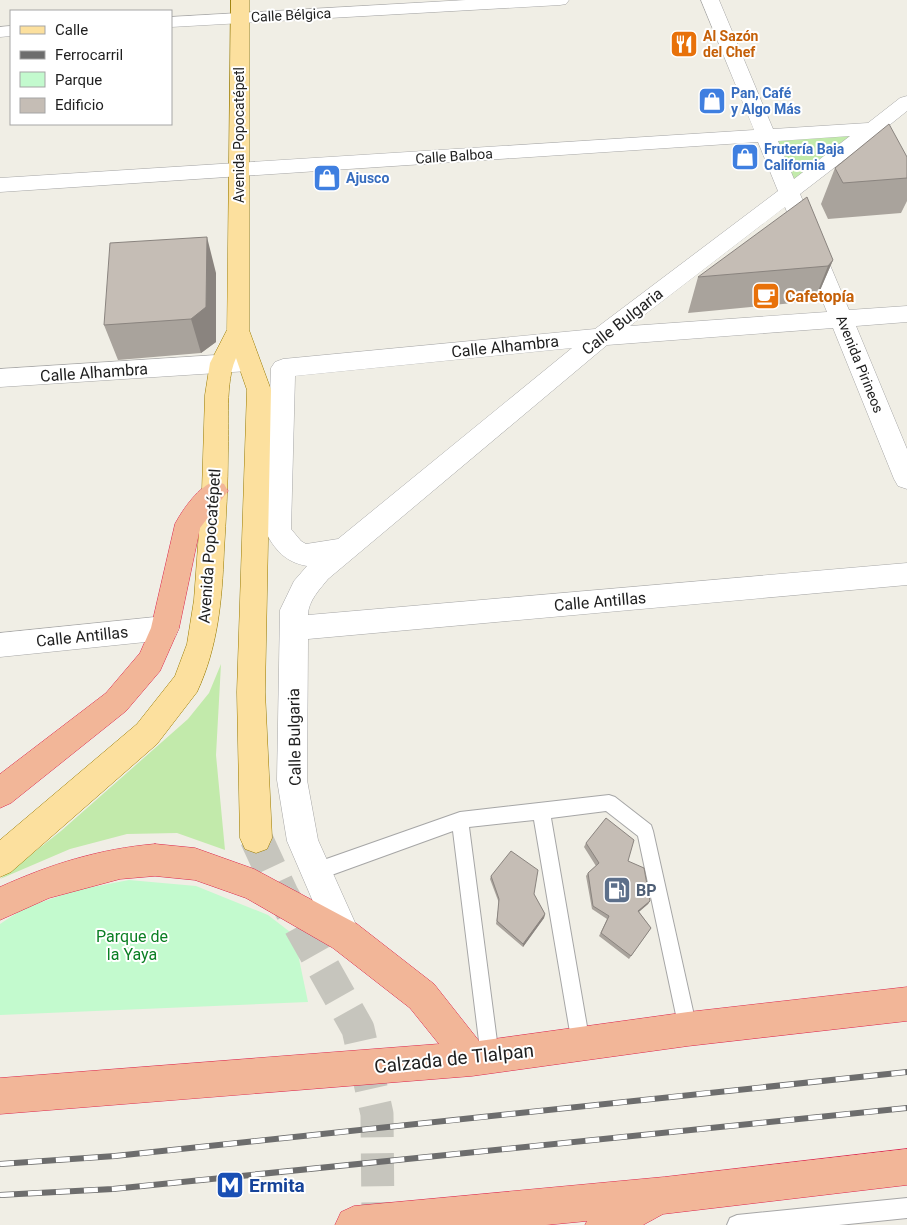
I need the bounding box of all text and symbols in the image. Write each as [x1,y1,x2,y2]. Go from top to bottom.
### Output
street label: Calle Bélgica [251,5,331,25]
legend [10,10,172,125]
text: Calle [55,21,88,39]
place label: Al Sazón del Chef [703,28,759,60]
restaurant icon: Al Sazón del Chef [669,29,699,59]
text: Ferrocarril [55,46,123,64]
street label: Avenida Popocatépetl [231,67,247,203]
text: Parque [55,71,102,89]
place label: Pan, Café y Algo Más [731,85,801,117]
shop icon: Pan, Café y Algo Más [697,86,727,116]
text: Edificio [55,96,104,114]
place label: Frutería Baja California [764,141,845,173]
shop icon: Frutería Baja California [730,142,760,172]
street label: Calle Balboa [415,145,493,167]
shop icon: Ajusco [312,163,342,193]
place label: Ajusco [346,170,389,186]
cafe icon: Cafetopía [751,281,781,311]
street label: Calle Bulgaria [578,284,667,359]
place label: Cafetopía [785,287,855,306]
street label: Avenida Pirineos [833,313,887,415]
street label: Calle Alhambra [450,331,560,362]
street label: Calle Alhambra [39,359,149,386]
street label: Avenida Popocatépetl [195,468,224,624]
street label: Calle Antillas [553,588,647,615]
street label: Calle Antillas [35,622,129,651]
street label: Calle Bulgaria [284,688,305,786]
fuel station icon: BP [602,875,632,905]
place label: BP [636,881,657,900]
park label: Parque de la Yaya [96,927,168,964]
street label: Calzada de Tlalpan [373,1039,535,1078]
metro station icon: Ermita [215,1170,245,1200]
place label: Ermita [249,1174,305,1197]

